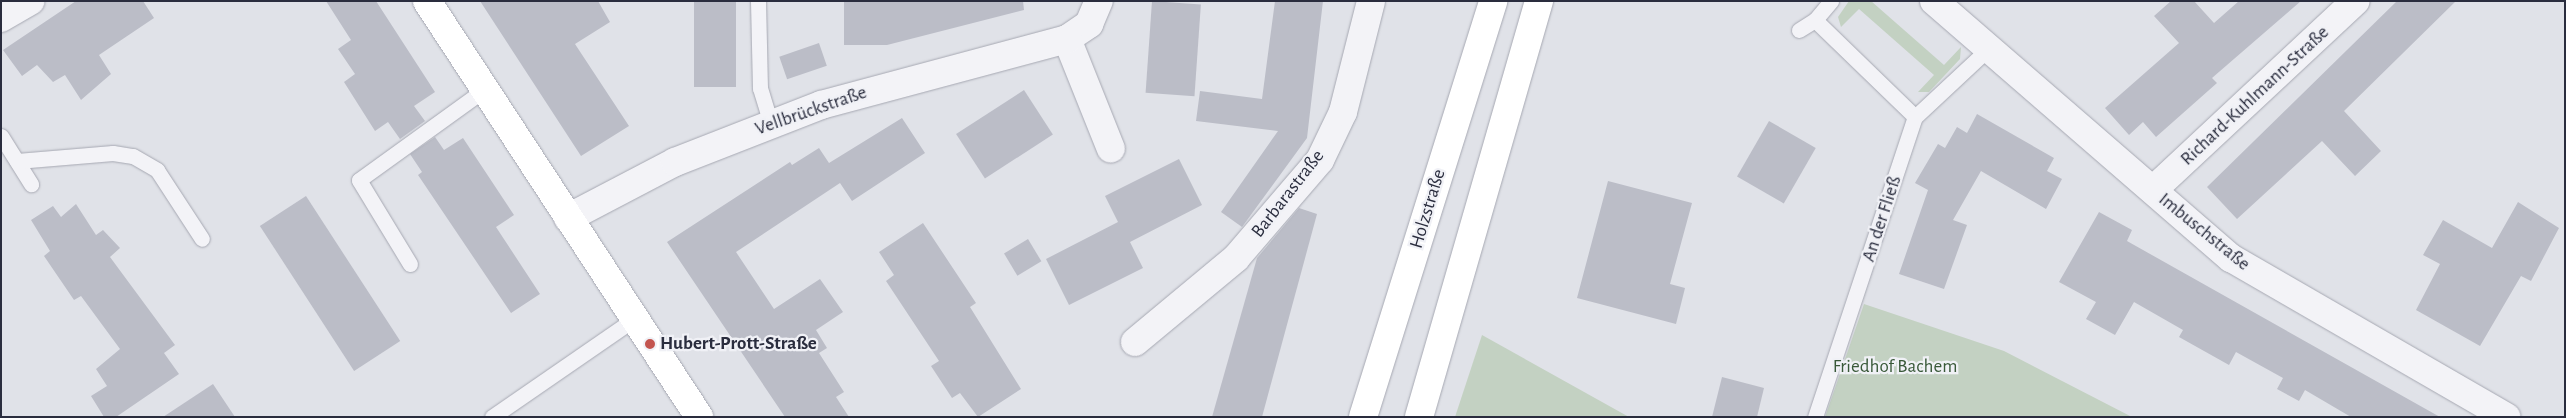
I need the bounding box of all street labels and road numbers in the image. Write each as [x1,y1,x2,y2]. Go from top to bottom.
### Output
street label: Richard-Kuhlmann-Straße [2176,21,2334,171]
street label: Vellbrückstraße [752,81,870,141]
street label: Barbarastraße [1247,146,1329,242]
street label: Holzstraße [1405,167,1451,251]
street label: An der Fließ [1857,173,1907,265]
street label: Imbuschstraße [2154,188,2254,276]

